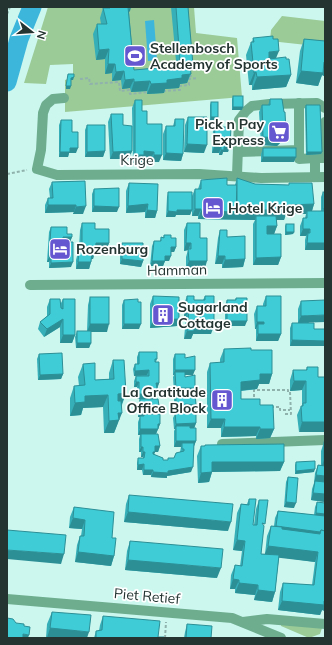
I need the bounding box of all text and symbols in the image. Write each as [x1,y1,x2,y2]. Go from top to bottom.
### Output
north arrow [12,12,52,52]
text: N [34,29,49,41]
place label: Stellenbosch Academy of Sports [150,39,278,73]
sports icon: Stellenbosch Academy of Sports [122,43,148,69]
place label: Pick n Pay Express [195,115,264,149]
supermarket icon: Pick n Pay Express [266,119,292,145]
street label: Krige [120,151,154,169]
hotel icon: Hotel Krige [200,195,226,221]
place label: Hotel Krige [228,199,303,217]
hotel icon: Rozenburg [47,236,73,262]
place label: Rozenburg [76,240,148,258]
street label: Hamman [147,260,207,280]
place label: Sugarland Cottage [178,298,248,332]
building icon: Sugarland Cottage [150,302,176,328]
place label: La Gratitude Office Block [122,383,206,417]
building icon: La Gratitude Office Block [209,387,235,413]
street label: Piet Retief [113,584,181,608]

